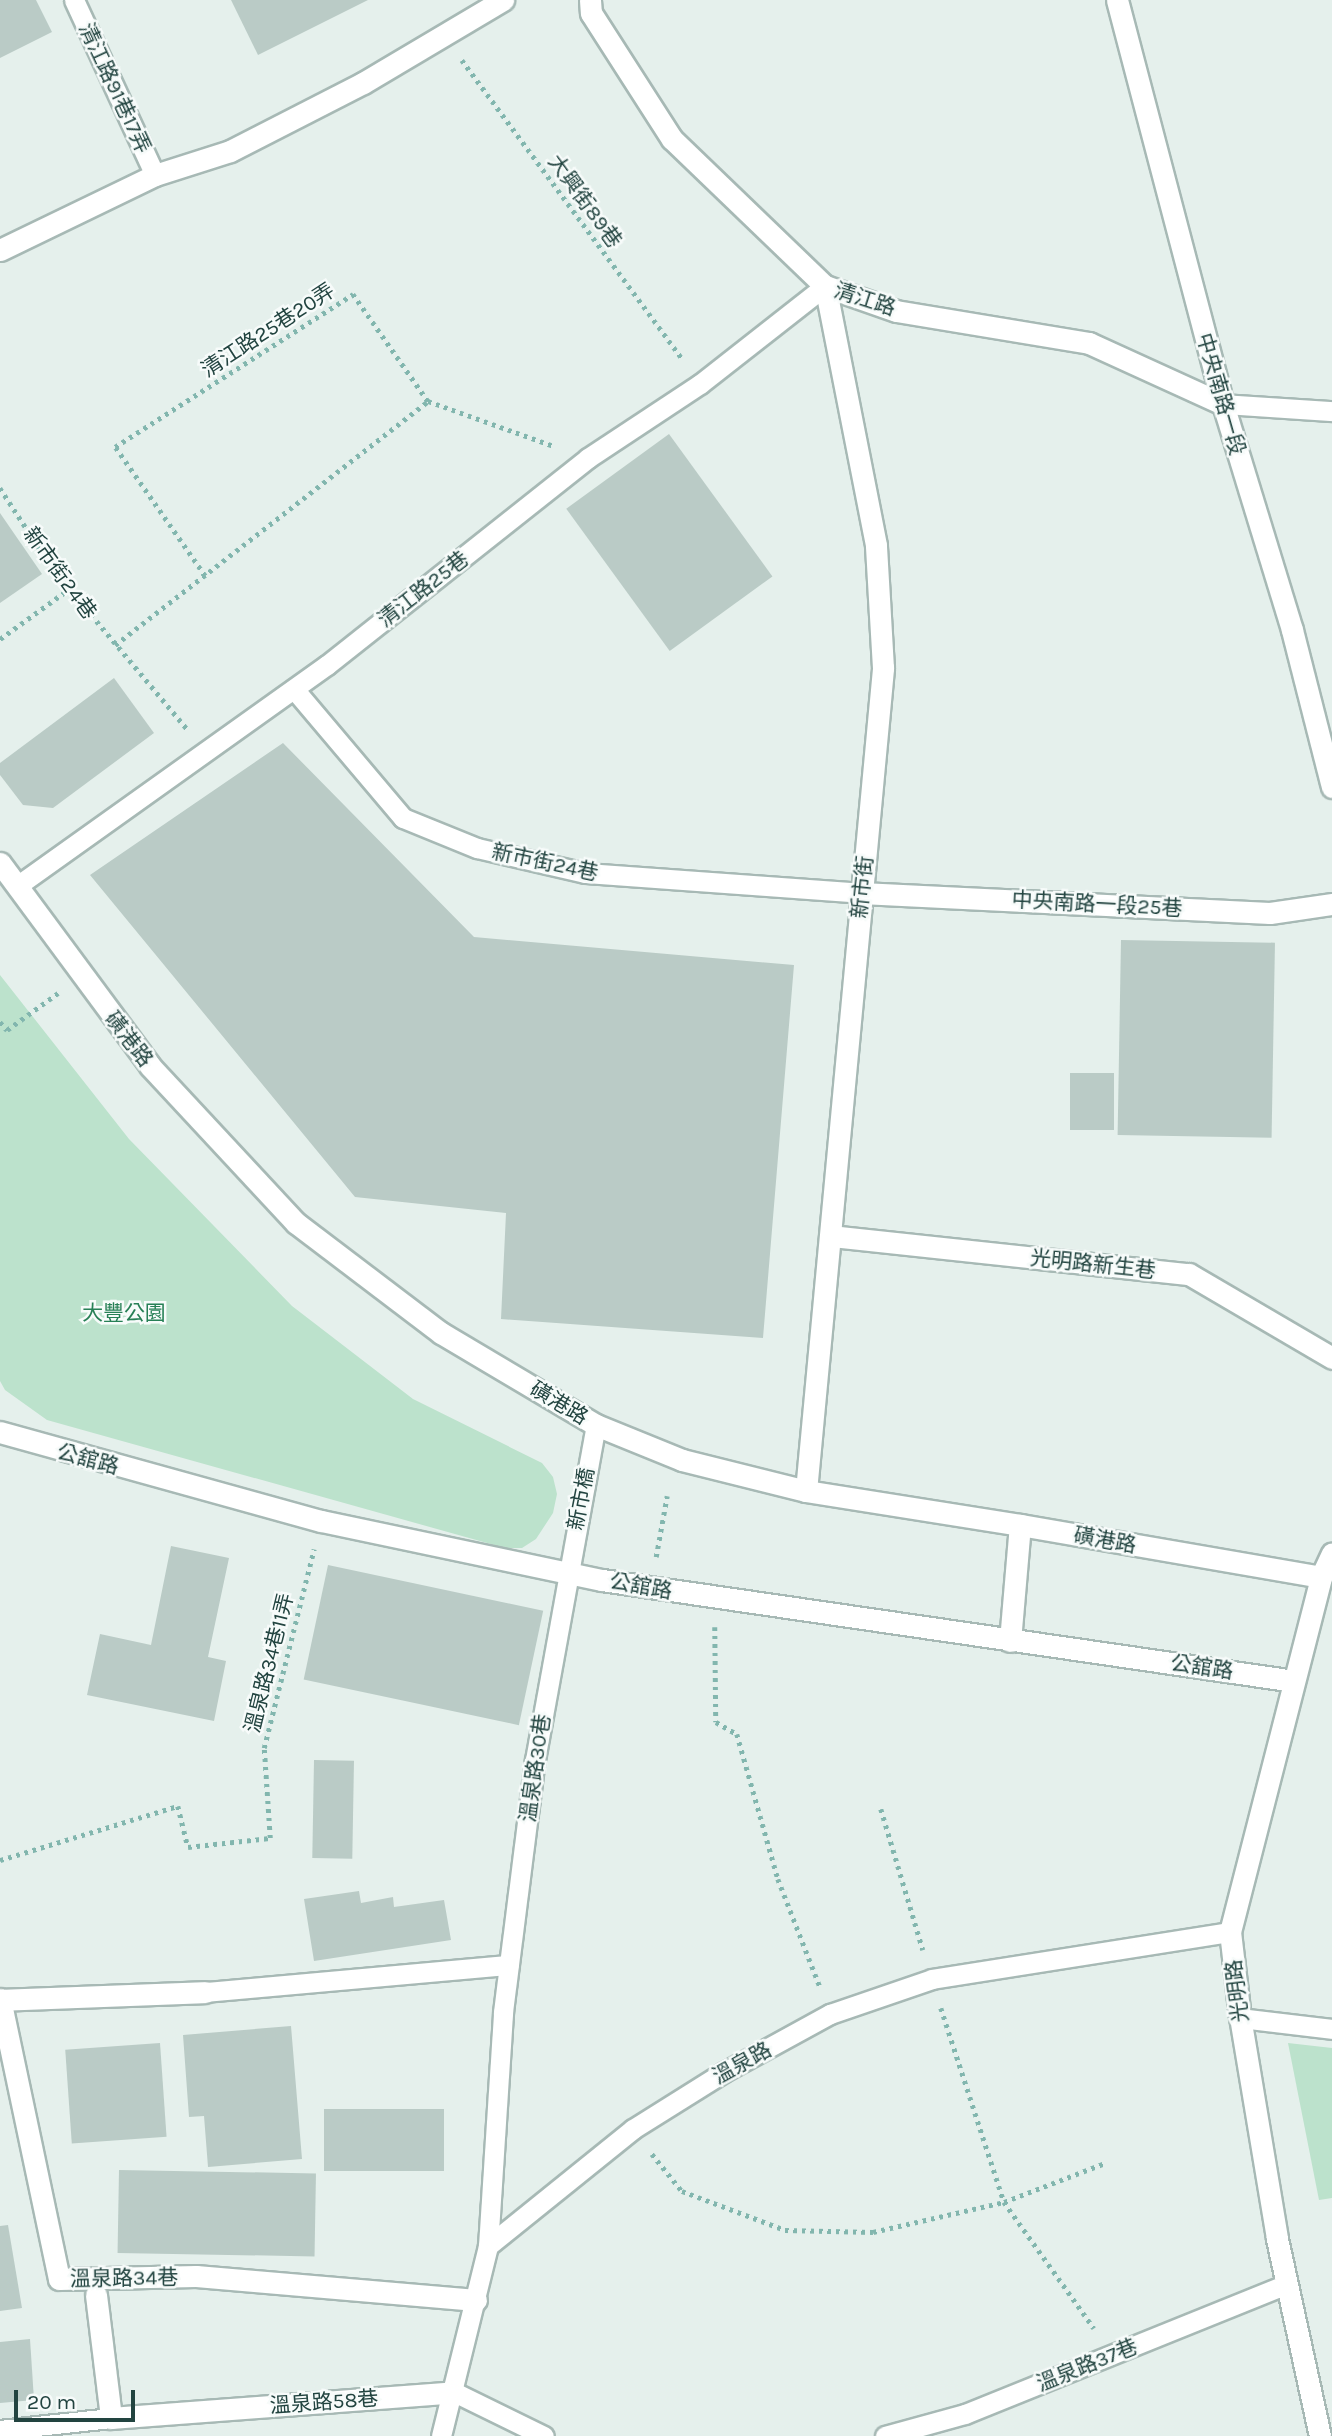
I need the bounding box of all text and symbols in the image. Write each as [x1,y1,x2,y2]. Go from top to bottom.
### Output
street label: 清江路91巷17弄 [74,19,156,157]
street label: 大興街89巷 [543,149,627,253]
street label: 清江路 [831,277,899,321]
street label: 清江路25巷20弄 [197,278,339,382]
street label: 中央南路一段 [1192,330,1250,458]
street label: 新市街24巷 [18,522,102,624]
street label: 清江路25巷 [373,546,473,632]
street label: 新市街24巷 [490,838,600,886]
street label: 新市街 [846,854,878,920]
street label: 中央南路一段25巷 [1011,887,1183,921]
street label: 磺港路 [100,1006,158,1072]
street label: 光明路新生巷 [1029,1245,1157,1283]
park label: 大豐公園 [82,1300,166,1326]
street label: 磺港路 [526,1376,592,1430]
street label: 公舘路 [54,1439,122,1479]
street label: 新市橋 [563,1466,599,1532]
street label: 磺港路 [1072,1522,1138,1558]
street label: 公舘路 [608,1568,674,1604]
street label: 溫泉路34巷11弄 [239,1591,299,1735]
street label: 公舘路 [1169,1650,1235,1684]
street label: 溫泉路30巷 [515,1712,555,1824]
street label: 光明路 [1221,1958,1253,2024]
street label: 溫泉路 [708,2037,776,2089]
street label: 溫泉路34巷 [70,2264,178,2292]
street label: 溫泉路37巷 [1033,2333,1141,2397]
scale bar [18,2376,138,2420]
street label: 溫泉路58巷 [269,2386,379,2418]
text: 20 m [27,2390,76,2414]

